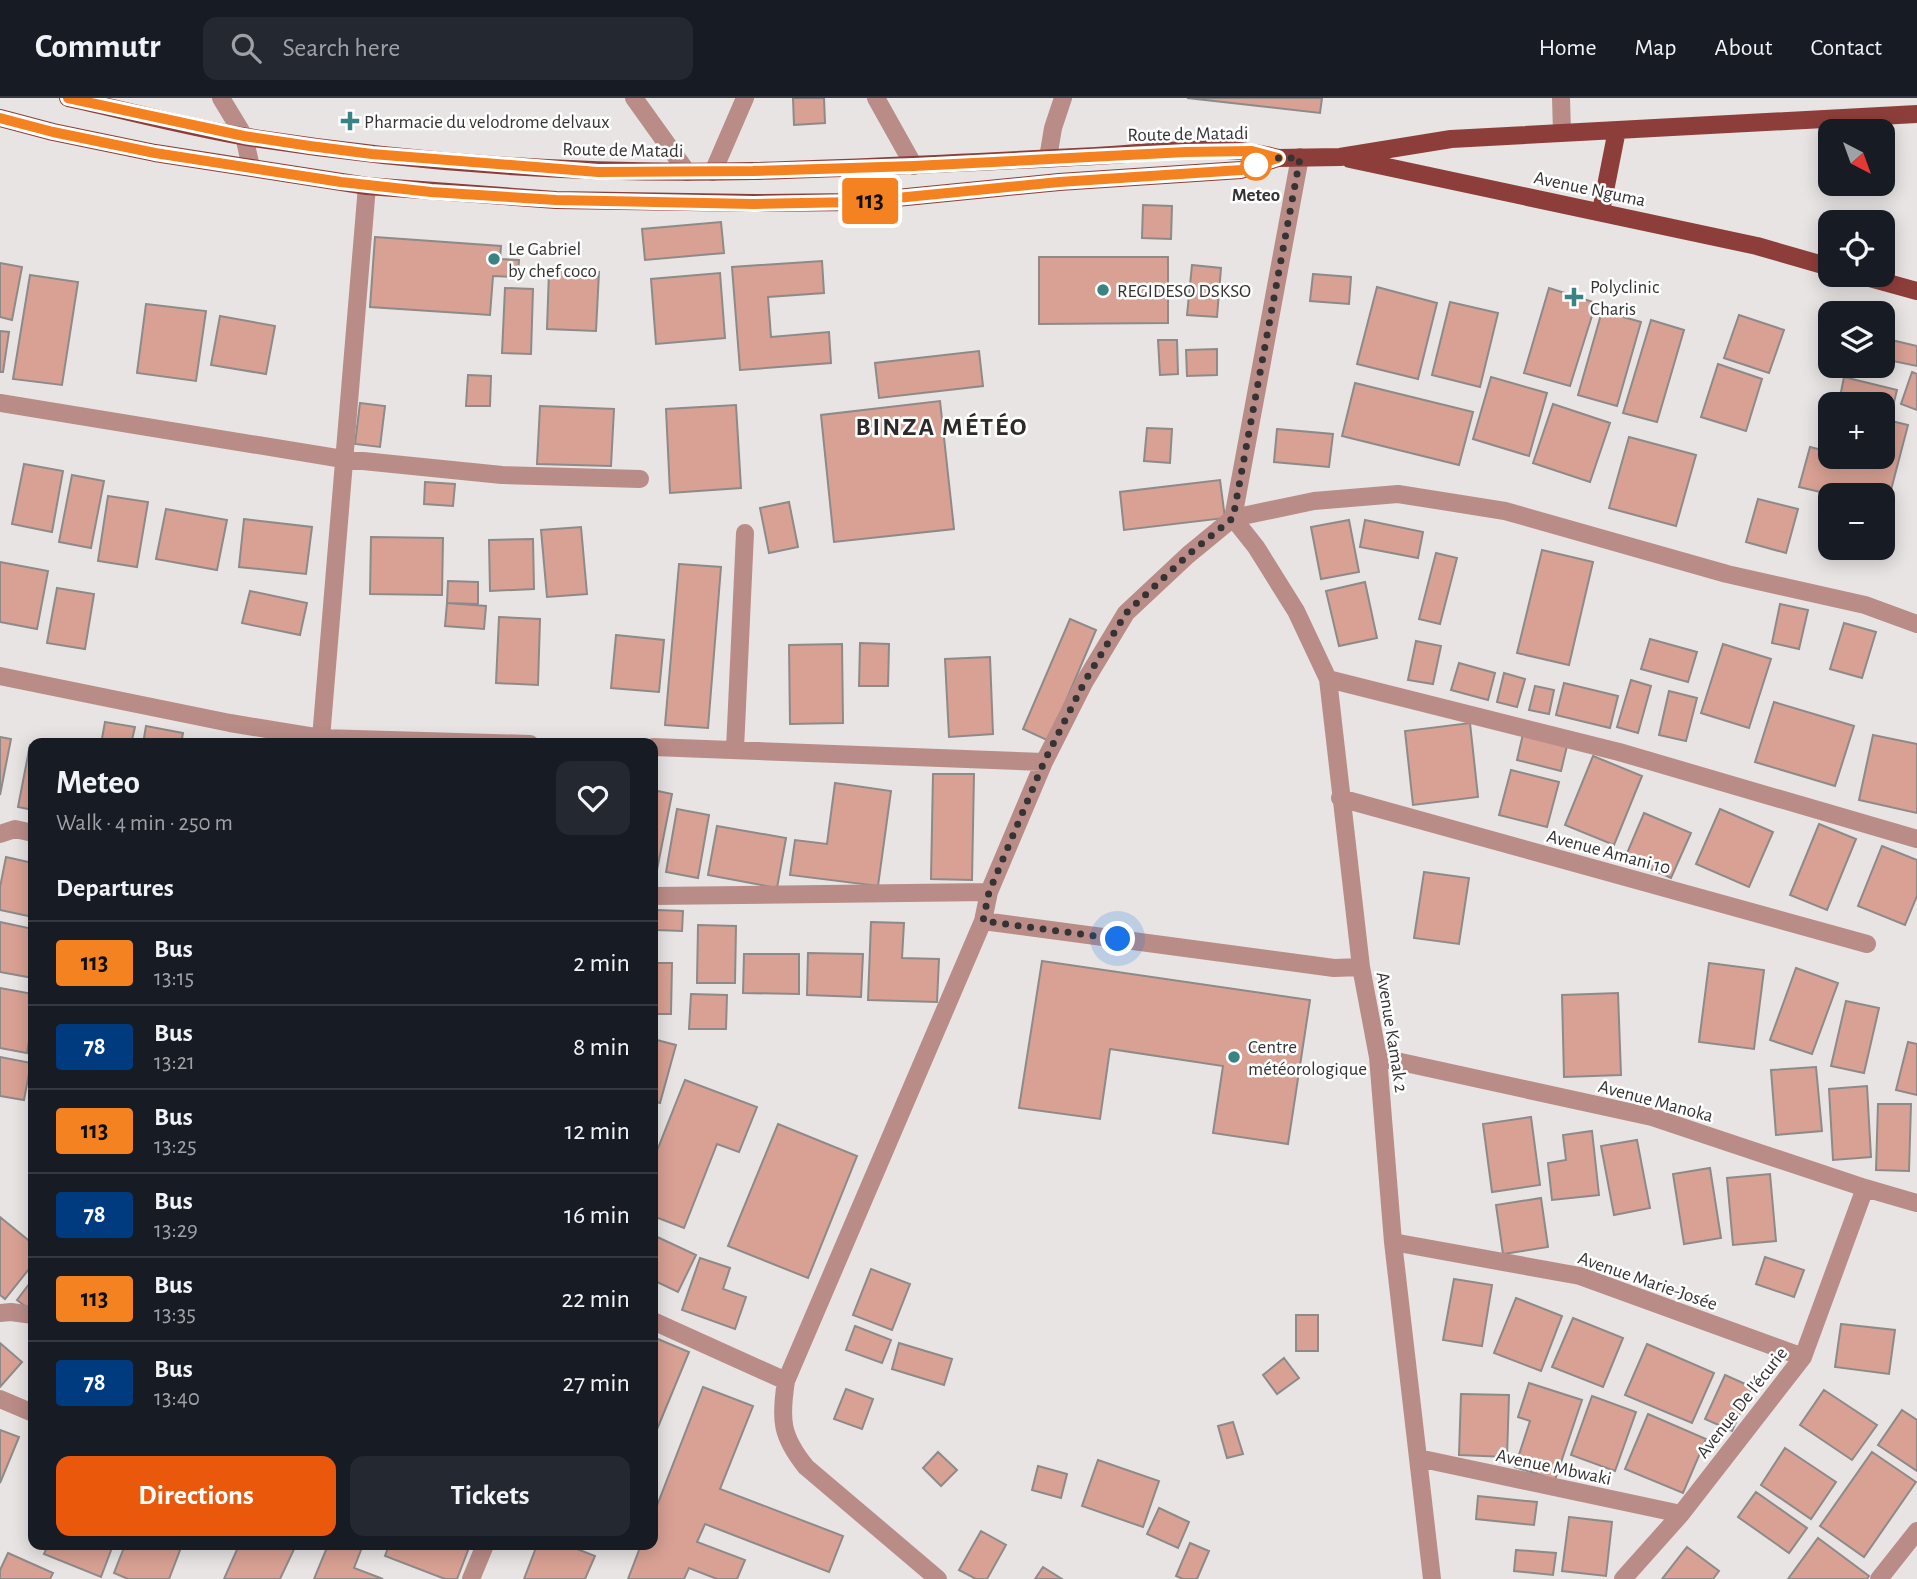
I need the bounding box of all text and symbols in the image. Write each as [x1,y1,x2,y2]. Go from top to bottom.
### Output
search box [203,17,693,80]
icon: search [227,29,265,67]
text: Commutr [35,31,161,64]
text: Search here [283,35,400,61]
text: Home [1539,36,1597,60]
text: Map [1635,36,1677,60]
text: About [1715,36,1772,60]
text: Contact [1810,36,1882,60]
marker: Pharmacie du velodrome delvaux [342,113,358,129]
place label: Pharmacie du velodrome delvaux [364,113,609,132]
north arrow [1818,119,1895,196]
map controls [1818,119,1895,560]
street label: Route de Matadi [1127,124,1249,145]
street label: Route de Matadi [562,140,684,161]
marker: Meteo [1241,150,1271,180]
street label: Avenue Nguma [1532,168,1648,211]
line badge: 113 [830,178,910,224]
place label: Meteo [1232,186,1280,205]
text: 113 [856,189,884,213]
button: locate [1818,210,1895,287]
place label: Le Gabriel by chef coco [508,240,597,281]
marker: Le Gabriel by chef coco [486,251,502,267]
place label: Polyclinic Charis [1590,278,1659,319]
marker: REGIDESO DSKSO [1095,282,1111,298]
place label: REGIDESO DSKSO [1117,282,1251,301]
marker: Polyclinic Charis [1564,287,1584,307]
button: layers [1818,301,1895,378]
button: + [1818,392,1895,469]
district label: BINZA MÉTÉO [855,412,1029,440]
button: − [1818,483,1895,560]
button: heart [556,761,630,835]
text: Meteo [56,767,140,800]
text: Walk · 4 min · 250 m [56,812,233,835]
street label: Avenue Amani 10 [1545,827,1673,878]
text: Departures [56,875,174,901]
your location [1100,921,1135,956]
text: Bus [154,936,193,962]
text: 2 min [573,950,630,976]
text: 113 [81,951,108,975]
text: 13:15 [154,967,194,990]
street label: Avenue Kamak 2 [1373,971,1410,1094]
text: Bus [154,1020,193,1046]
text: 8 min [573,1034,630,1060]
text: 78 [83,1035,106,1059]
place label: Centre météorologique [1248,1038,1367,1079]
marker: Centre météorologique [1226,1049,1242,1065]
text: 13:21 [154,1051,195,1074]
street label: Avenue Manoka [1596,1077,1715,1126]
text: Bus [154,1104,193,1130]
text: 12 min [564,1118,630,1144]
text: 113 [81,1119,108,1143]
text: 13:25 [154,1135,197,1158]
text: Bus [154,1188,193,1214]
text: 16 min [564,1202,630,1228]
text: 78 [83,1203,106,1227]
text: 13:29 [154,1219,198,1242]
street label: Avenue Marie-Josée [1575,1249,1720,1314]
text: Bus [154,1272,193,1298]
text: 22 min [562,1286,630,1312]
text: 113 [81,1287,108,1311]
text: 13:35 [154,1303,196,1326]
street label: Avenue De l'écurie [1693,1344,1791,1462]
text: Bus [154,1356,193,1382]
text: 27 min [563,1370,630,1396]
text: 78 [83,1371,106,1395]
text: 13:40 [154,1387,200,1410]
street label: Avenue Mbwaki [1494,1446,1613,1489]
button: Directions [56,1456,336,1536]
button: Tickets [350,1456,630,1536]

